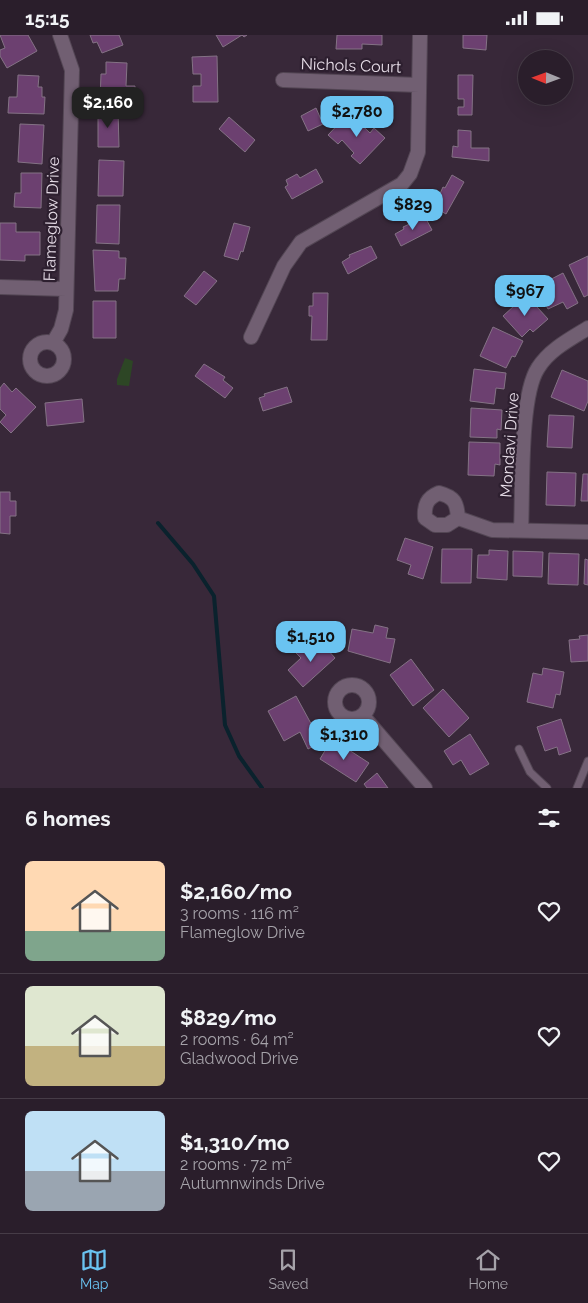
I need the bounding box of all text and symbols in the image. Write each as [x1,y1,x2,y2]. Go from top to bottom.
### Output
text: 15:15 [25,7,70,29]
north arrow [518,50,572,105]
map controls [518,50,573,105]
street label: Nichols Court [300,54,402,77]
pin: $2,160 [67,87,149,129]
text: $2,160 [83,93,133,112]
pin: $2,780 [316,96,398,138]
text: $2,780 [331,102,383,121]
street label: Flameglow Drive [40,156,63,282]
pin: $829 [383,189,443,231]
text: $829 [394,195,432,214]
pin: $967 [495,275,555,317]
text: $967 [506,281,544,300]
street label: Mondavi Drive [496,392,523,498]
pin: $1,510 [270,621,352,663]
text: $1,510 [287,627,335,646]
pin: $1,310 [303,719,385,761]
text: $1,310 [320,725,368,744]
icon: filters [535,804,563,832]
text: 6 homes [25,806,111,831]
text: $2,160/mo [180,879,292,904]
icon: home [65,881,125,941]
icon: heart [535,897,563,925]
text: 3 rooms · 116 m² [180,904,299,923]
text: Flameglow Drive [180,923,305,942]
text: $829/mo [180,1005,276,1030]
icon: home [65,1006,125,1066]
icon: heart [535,1022,563,1050]
text: 2 rooms · 64 m² [180,1030,294,1049]
text: Gladwood Drive [180,1049,298,1068]
text: $1,310/mo [180,1130,290,1155]
icon: home [65,1131,125,1191]
icon: heart [535,1147,563,1175]
text: 2 rooms · 72 m² [180,1155,292,1174]
text: Autumnwinds Drive [180,1174,325,1193]
tab: Map [80,1246,108,1292]
tab: Saved [268,1246,308,1292]
tab: Home [468,1246,508,1292]

